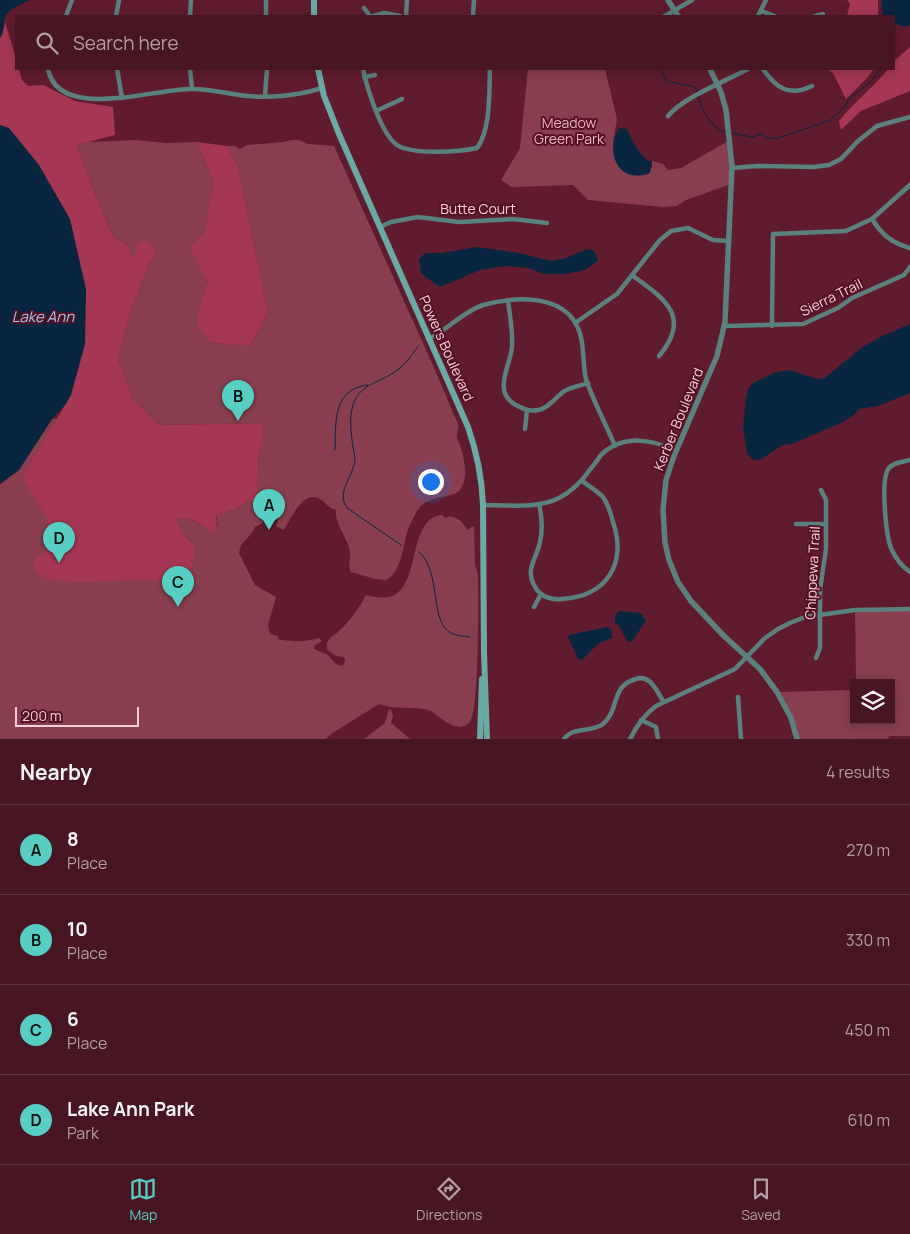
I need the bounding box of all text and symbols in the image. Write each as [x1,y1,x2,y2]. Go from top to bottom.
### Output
search box [15,15,895,70]
icon: search [33,29,61,57]
text: Search here [73,30,179,56]
park label: Meadow Green Park [534,113,605,148]
street label: Butte Court [440,199,516,218]
street label: Sierra Trail [797,274,865,320]
street label: Powers Boulevard [415,292,479,404]
water label: Lake Ann [12,306,75,327]
street label: Kerber Boulevard [649,365,707,473]
pin: B [222,380,254,421]
your location [418,469,444,495]
pin: A [253,489,285,530]
pin: D [43,522,75,563]
street label: Chippewa Trail [800,526,824,620]
pin: C [162,566,194,607]
map controls [850,679,895,724]
button: layers [850,679,895,724]
scale bar [15,704,139,727]
text: 200 m [22,706,62,725]
text: Nearby [20,758,92,786]
text: 4 results [826,761,890,783]
text: 8 [67,826,79,852]
text: A [31,839,41,861]
text: 270 m [846,839,890,861]
text: Place [67,852,107,874]
text: 10 [67,916,88,942]
text: B [31,929,41,951]
text: 330 m [846,929,890,951]
text: Place [67,942,107,964]
text: 6 [67,1006,79,1032]
text: C [30,1019,42,1041]
text: 450 m [845,1019,890,1041]
text: Place [67,1032,107,1054]
text: Lake Ann Park [67,1096,194,1122]
text: D [30,1109,42,1131]
text: 610 m [848,1109,890,1131]
text: Park [67,1122,99,1144]
tab: Map [129,1175,157,1224]
tab: Directions [416,1175,482,1224]
tab: Saved [741,1175,781,1224]

